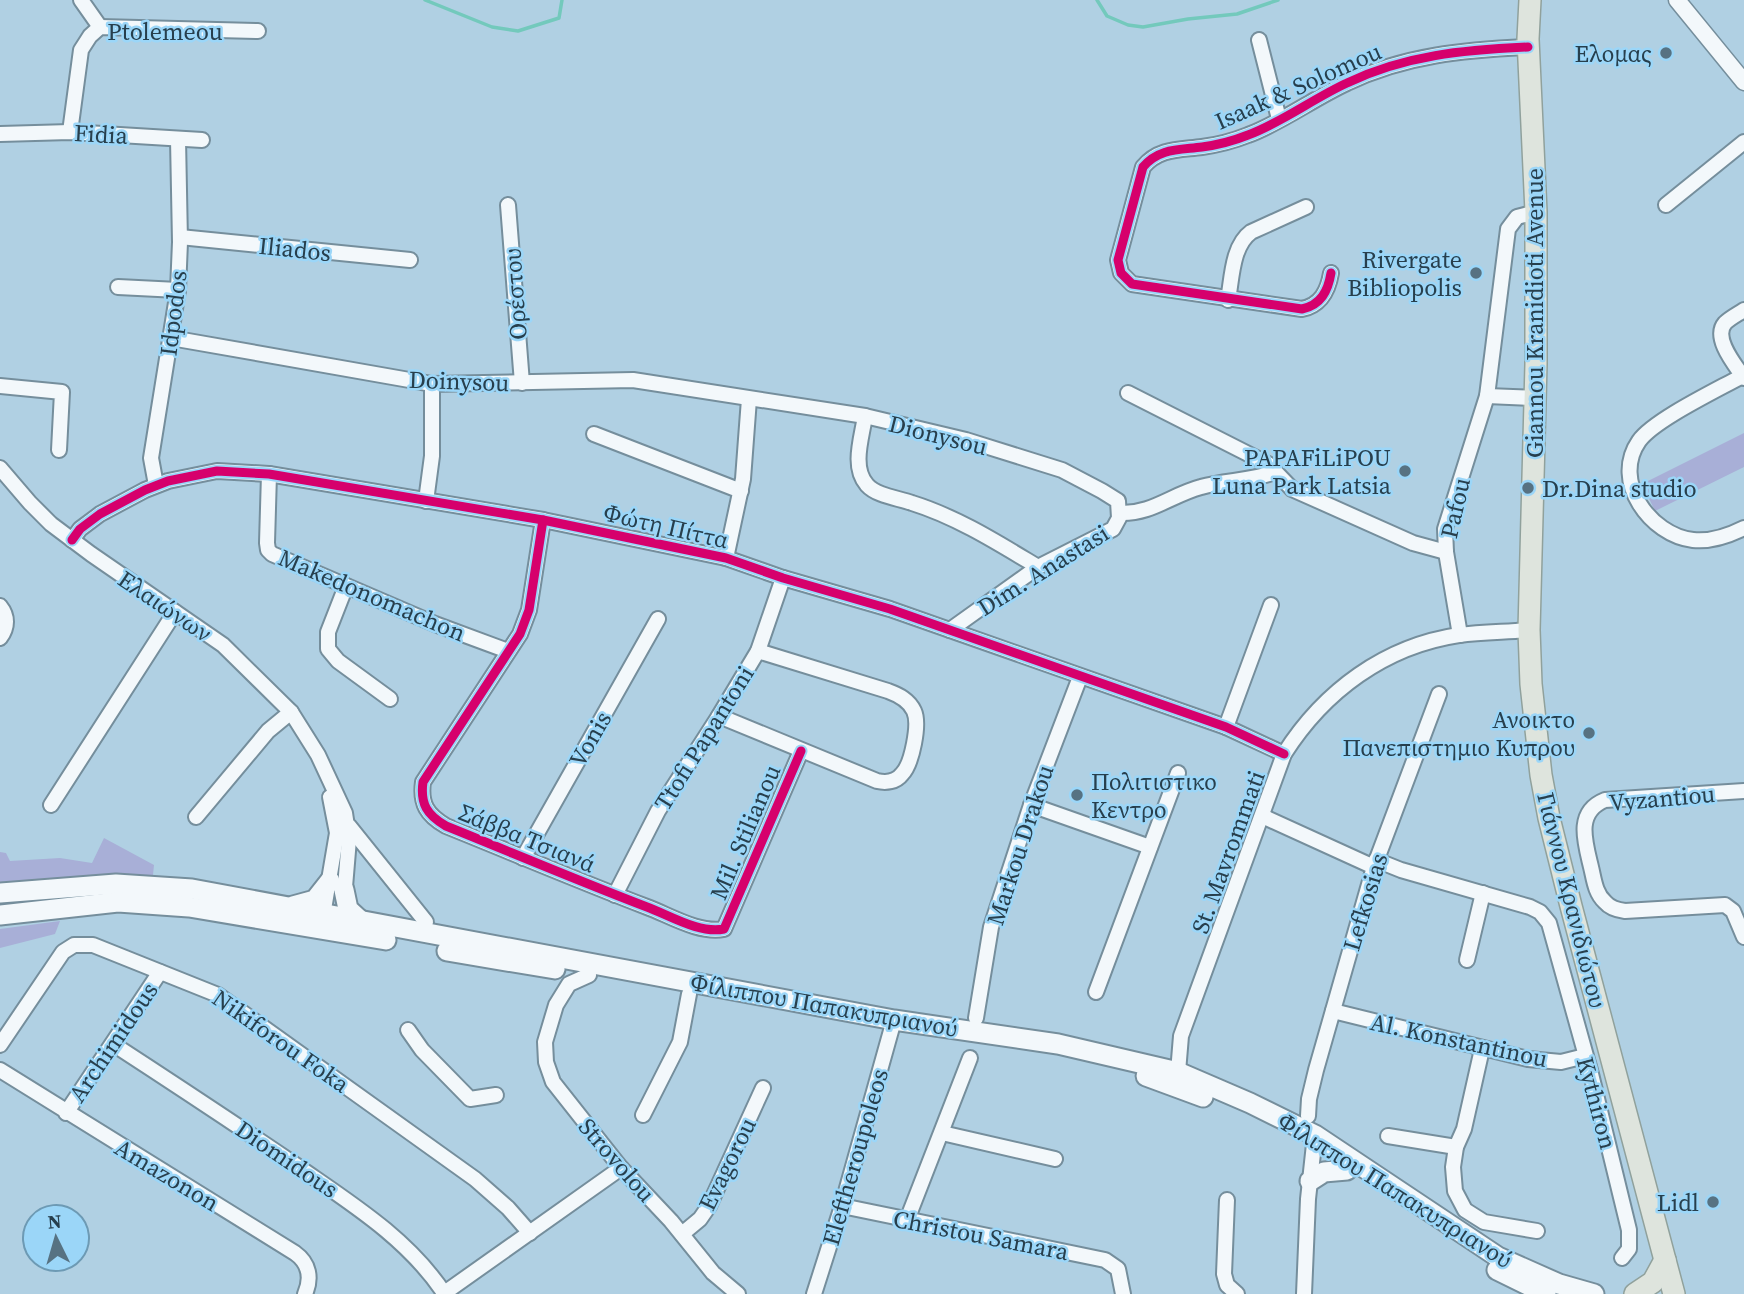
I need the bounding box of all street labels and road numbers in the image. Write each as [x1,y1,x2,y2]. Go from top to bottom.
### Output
street label: Ptolemeou [107,15,223,48]
street label: Isaak & Solomou [1210,35,1386,137]
street label: Fidia [73,116,129,152]
street label: Giannou Kranidioti Avenue [1518,168,1551,458]
street label: Iliados [257,229,333,269]
street label: Ορέστου [495,247,535,341]
street label: Idpodos [151,268,195,358]
street label: Doinysou [408,363,510,399]
street label: Dionysou [885,407,991,463]
street label: Pafou [1432,474,1478,542]
street label: Φώτη Πίττα [600,496,732,556]
street label: Dim. Anastasi [971,516,1115,624]
street label: Makedonomachon [273,541,471,649]
street label: Ελαιώνων [112,563,218,649]
street label: Ttofi Papantoni [646,659,762,817]
street label: Vonis [561,705,619,773]
street label: Mil. Stilianou [702,759,788,905]
street label: Markou Drakou [978,760,1062,930]
street label: St. Mavrommati [1183,766,1273,938]
street label: Vyzantiou [1608,777,1716,819]
street label: Γιάννου Κρανιδιώτου [1529,789,1615,1011]
street label: Σάββα Τσιανά [454,796,600,880]
street label: Lefkosias [1335,849,1395,955]
street label: Φίλιππου Παπακυπριανού [688,965,960,1045]
street label: Archimidous [61,975,165,1109]
street label: Nikiforou Foka [206,982,357,1101]
street label: Al. Konstantinou [1367,1005,1551,1075]
street label: Kythiron [1569,1053,1625,1153]
street label: Eleftheroupoleos [814,1065,896,1249]
street label: Φίλιππου Παπακυπριανού [1271,1104,1519,1276]
street label: Strovolou [571,1111,663,1209]
street label: Evagorou [690,1112,764,1216]
street label: Diomidous [229,1113,345,1205]
street label: Amazonon [109,1131,225,1219]
street label: Christou Samara [891,1202,1072,1268]

